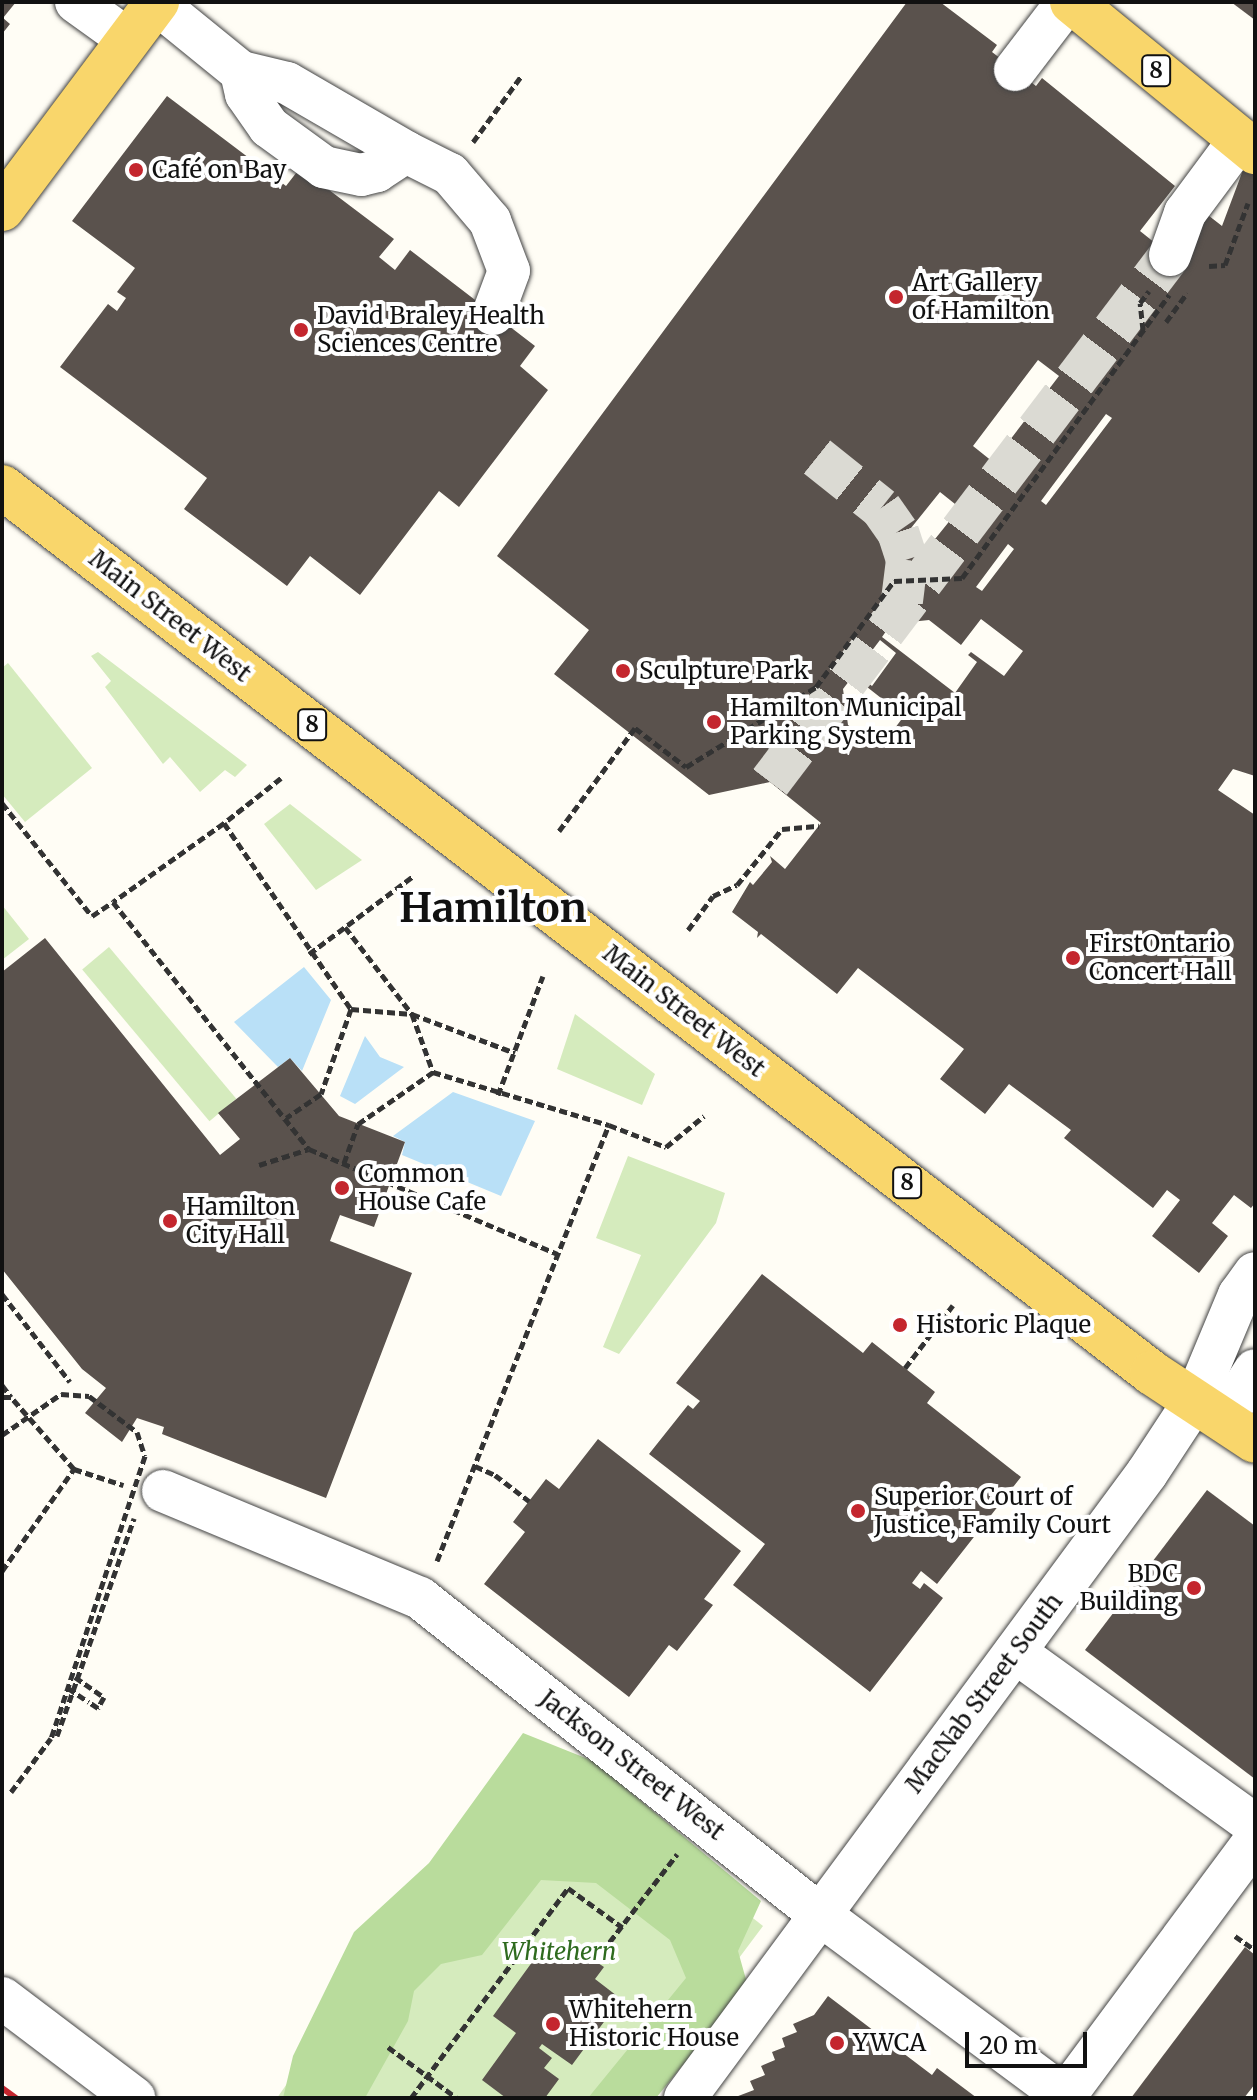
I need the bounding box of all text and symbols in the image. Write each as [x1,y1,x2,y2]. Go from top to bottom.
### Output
road number: 8 [1140,53,1172,89]
place label: Café on Bay [152,156,287,184]
marker: Café on Bay [127,161,145,179]
place label: Art Gallery of Hamilton [912,269,1050,325]
marker: Art Gallery of Hamilton [887,288,905,306]
place label: David Braley Health Sciences Centre [317,302,545,358]
marker: David Braley Health Sciences Centre [292,321,310,339]
street label: Main Street West [83,544,257,688]
place label: Sculpture Park [639,657,809,685]
marker: Sculpture Park [614,662,632,680]
place label: Hamilton Municipal Parking System [730,694,962,750]
road number: 8 [296,707,328,743]
marker: Hamilton Municipal Parking System [705,713,723,731]
district label: Hamilton [399,884,587,932]
place label: FirstOntario Concert Hall [1089,930,1232,986]
street label: Main Street West [597,939,771,1083]
marker: FirstOntario Concert Hall [1064,949,1082,967]
place label: Common House Cafe [358,1160,486,1216]
road number: 8 [891,1165,923,1201]
marker: Common House Cafe [333,1179,351,1197]
place label: Hamilton City Hall [186,1193,295,1249]
marker: Hamilton City Hall [161,1212,179,1230]
place label: Historic Plaque [916,1311,1091,1339]
marker: Historic Plaque [891,1316,909,1334]
place label: Superior Court of Justice, Family Court [874,1483,1111,1539]
marker: Superior Court of Justice, Family Court [849,1502,867,1520]
place label: BDC Building [1079,1560,1178,1616]
marker: BDC Building [1185,1579,1203,1597]
street label: MacNab Street South [900,1588,1068,1798]
street label: Jackson Street West [534,1684,730,1846]
park label: Whitehern [502,1938,616,1966]
place label: Whitehern Historic House [569,1996,739,2052]
marker: Whitehern Historic House [544,2015,562,2033]
scale bar [969,2016,1091,2066]
place label: YWCA [853,2029,926,2057]
text: 20 m [979,2030,1038,2061]
marker: YWCA [828,2034,846,2052]

